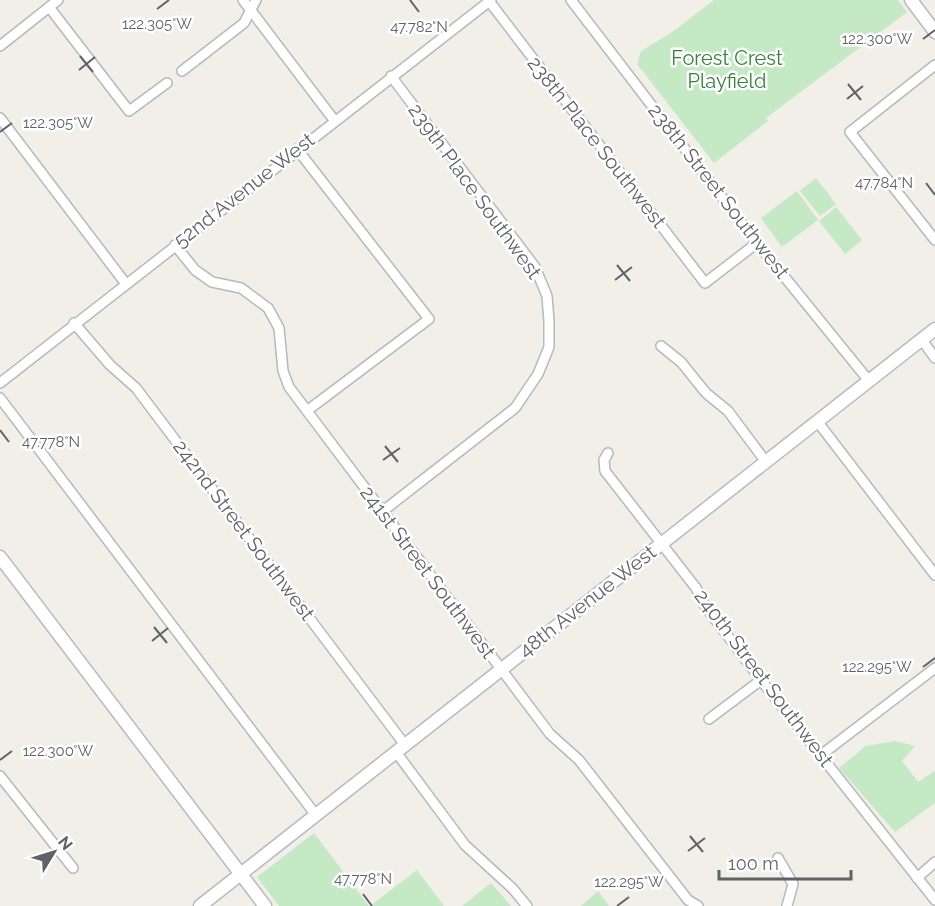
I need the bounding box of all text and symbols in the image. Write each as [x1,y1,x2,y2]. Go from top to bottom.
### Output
text: 122.305°W [122,15,192,33]
text: 47.782°N [390,18,448,36]
text: 122.300°W [842,30,913,48]
park label: Forest Crest Playfield [671,46,783,93]
street label: 238th Place Southwest [523,51,672,233]
street label: 239th Place Southwest [403,99,547,284]
street label: 238th Street Southwest [643,99,795,283]
text: 122.305°W [23,114,93,132]
street label: 52nd Avenue West [169,127,319,252]
text: 47.784°N [855,174,913,192]
text: 47.778°N [22,433,80,451]
street label: 242nd Street Southwest [168,435,320,625]
street label: 241st Street Southwest [355,481,501,663]
street label: 48th Avenue West [513,540,661,662]
street label: 240th Street Southwest [690,585,839,772]
text: 122.295°W [842,658,912,676]
text: 122.300°W [23,742,94,760]
north arrow [24,822,84,882]
text: N [54,832,77,854]
scale bar [719,843,851,881]
text: 100 m [728,853,779,874]
text: 47.778°N [334,870,392,888]
text: 122.295°W [594,873,664,891]

